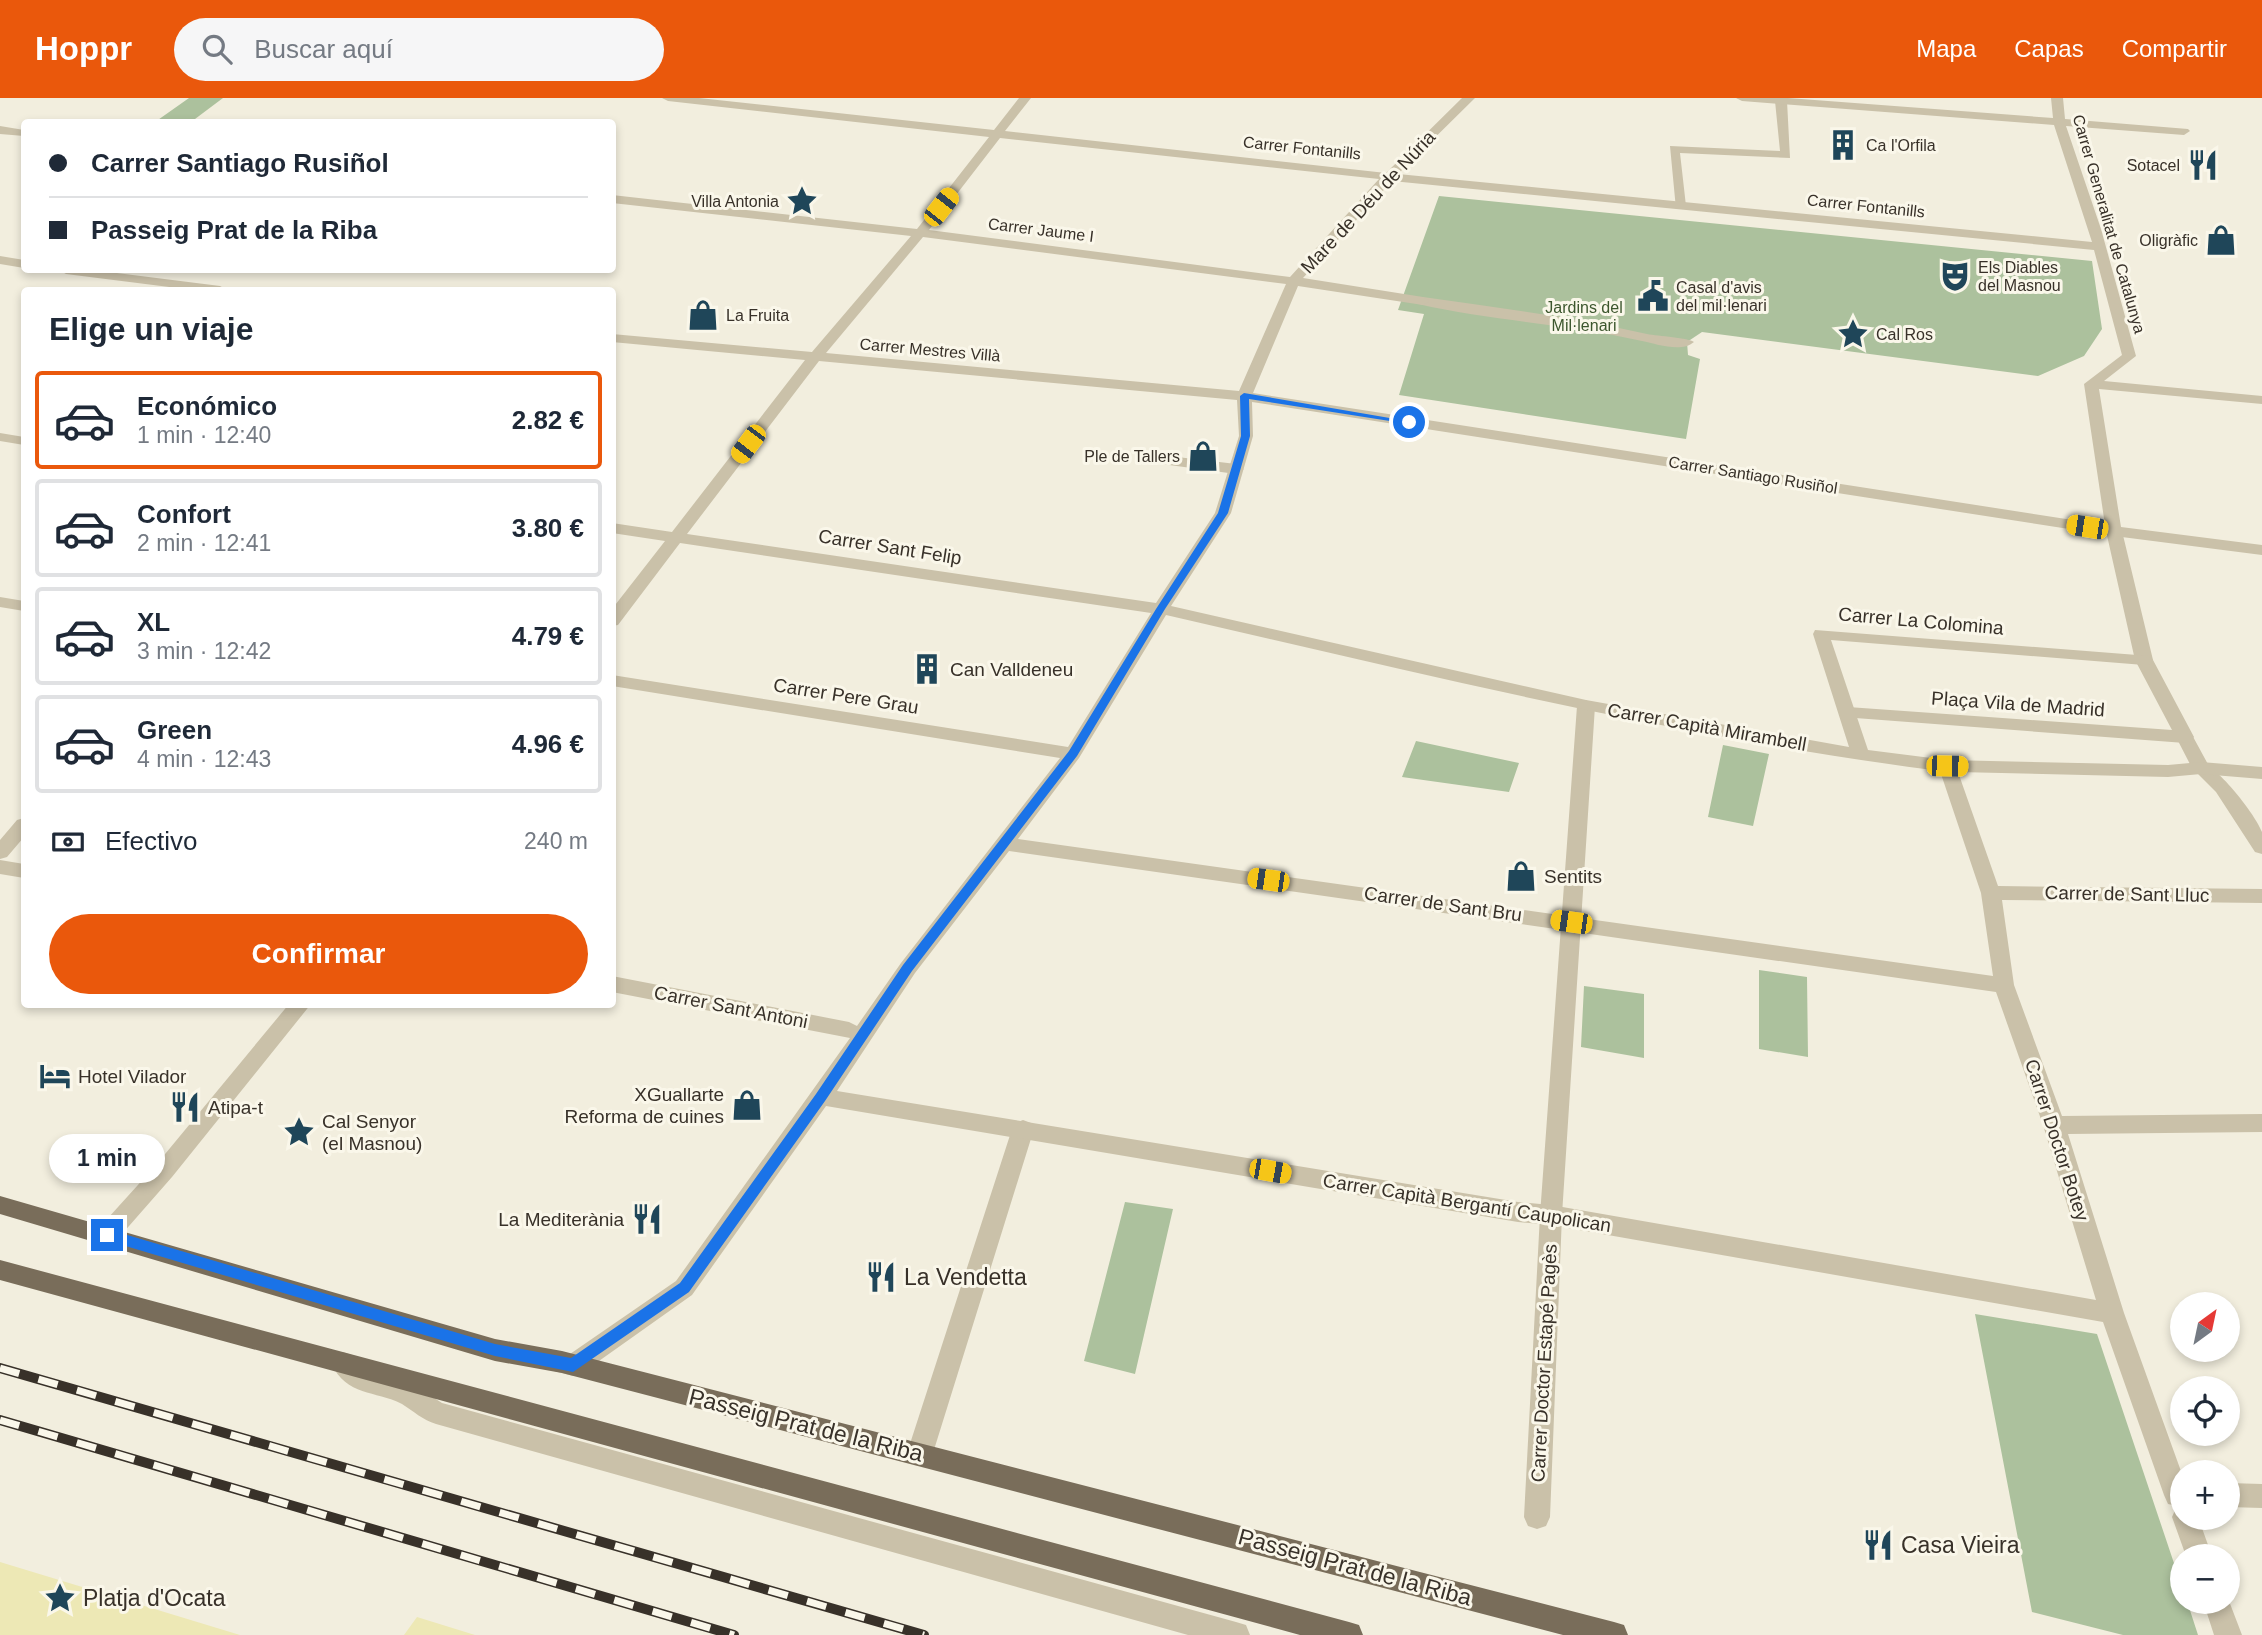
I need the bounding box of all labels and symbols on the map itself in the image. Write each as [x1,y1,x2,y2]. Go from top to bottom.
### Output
street label: Carrer Generalitat de Catalunya [2070,113,2148,335]
street label: Mare de Déu de Núria [1297,126,1440,278]
building icon: Ca l'Orfila [1826,128,1860,162]
street label: Carrer Fontanills [1242,133,1362,163]
place label: Ca l'Orfila [1866,137,1936,154]
restaurant icon: Sotacel [2186,148,2220,182]
place label: Sotacel [2127,157,2180,174]
place icon: Villa Antonia [785,184,819,218]
car [920,184,963,230]
street label: Carrer Fontanills [1806,191,1926,221]
place label: Villa Antonia [691,193,779,210]
street label: Carrer Jaume I [987,215,1095,245]
shop icon: Oligràfic [2204,223,2238,257]
place label: Oligràfic [2139,232,2198,249]
theatre icon: Els Diables del Masnou [1938,259,1972,293]
place label: Els Diables del Masnou [1978,259,2061,294]
public building icon: Casal d'avis del mil·lenari [1636,279,1670,313]
place label: Casal d'avis del mil·lenari [1676,279,1767,314]
shop icon: La Fruita [686,298,720,332]
park label: Jardins del Mil·lenari [1545,299,1623,334]
place label: La Fruita [726,307,789,324]
place icon: Cal Ros [1836,317,1870,351]
place label: Cal Ros [1876,326,1933,343]
street label: Carrer Mestres Villà [859,335,1001,365]
route start [1393,406,1425,438]
car [727,421,770,467]
shop icon: Ple de Tallers [1186,439,1220,473]
place label: Ple de Tallers [1084,448,1180,465]
street label: Carrer Santiago Rusiñol [1667,453,1839,497]
car [2065,513,2110,541]
street label: Carrer Sant Felip [817,525,963,569]
street label: Carrer La Colomina [1838,603,2005,639]
building icon: Can Valldeneu [910,652,944,686]
place label: Can Valldeneu [950,659,1073,680]
street label: Carrer Pere Grau [772,674,920,718]
street label: Plaça Vila de Madrid [1931,687,2105,721]
street label: Carrer Capità Mirambell [1606,699,1808,755]
car [1926,755,1969,777]
shop icon: Sentits [1504,859,1538,893]
place label: Sentits [1544,866,1602,887]
car [1246,867,1291,893]
street label: Carrer de Sant Lluc [2044,882,2210,906]
street label: Carrer de Sant Bru [1363,883,1523,925]
car [1549,909,1594,935]
street label: Carrer Sant Antoni [652,982,810,1032]
street label: Carrer Doctor Botey [2021,1056,2093,1224]
hotel icon: Hotel Vilador [38,1059,72,1093]
place label: Hotel Vilador [78,1066,187,1087]
place label: XGuallarte Reforma de cuines [565,1084,724,1127]
shop icon: XGuallarte Reforma de cuines [730,1088,764,1122]
restaurant icon: Atipa-t [168,1090,202,1124]
place label: Atipa-t [208,1097,264,1118]
place label: Cal Senyor (el Masnou) [322,1111,422,1154]
place icon: Cal Senyor (el Masnou) [282,1115,316,1149]
callout: 1 min [49,1134,165,1182]
car [1248,1157,1293,1185]
street label: Carrer Capità Bergantí Caupolican [1321,1170,1613,1236]
restaurant icon: La Mediterània [630,1202,664,1236]
place label: La Mediterània [498,1209,624,1230]
route end [91,1219,123,1251]
street label: Carrer Doctor Estapé Pagès [1527,1243,1561,1483]
restaurant icon: La Vendetta [864,1260,898,1294]
place label: La Vendetta [904,1264,1027,1290]
north arrow [2170,1292,2240,1362]
street label: Passeig Prat de la Riba [686,1383,926,1467]
street label: Passeig Prat de la Riba [1236,1523,1475,1611]
restaurant icon: Casa Vieira [1861,1528,1895,1562]
place label: Casa Vieira [1901,1532,2020,1558]
place icon: Platja d'Ocata [43,1581,77,1615]
place label: Platja d'Ocata [83,1585,226,1611]

